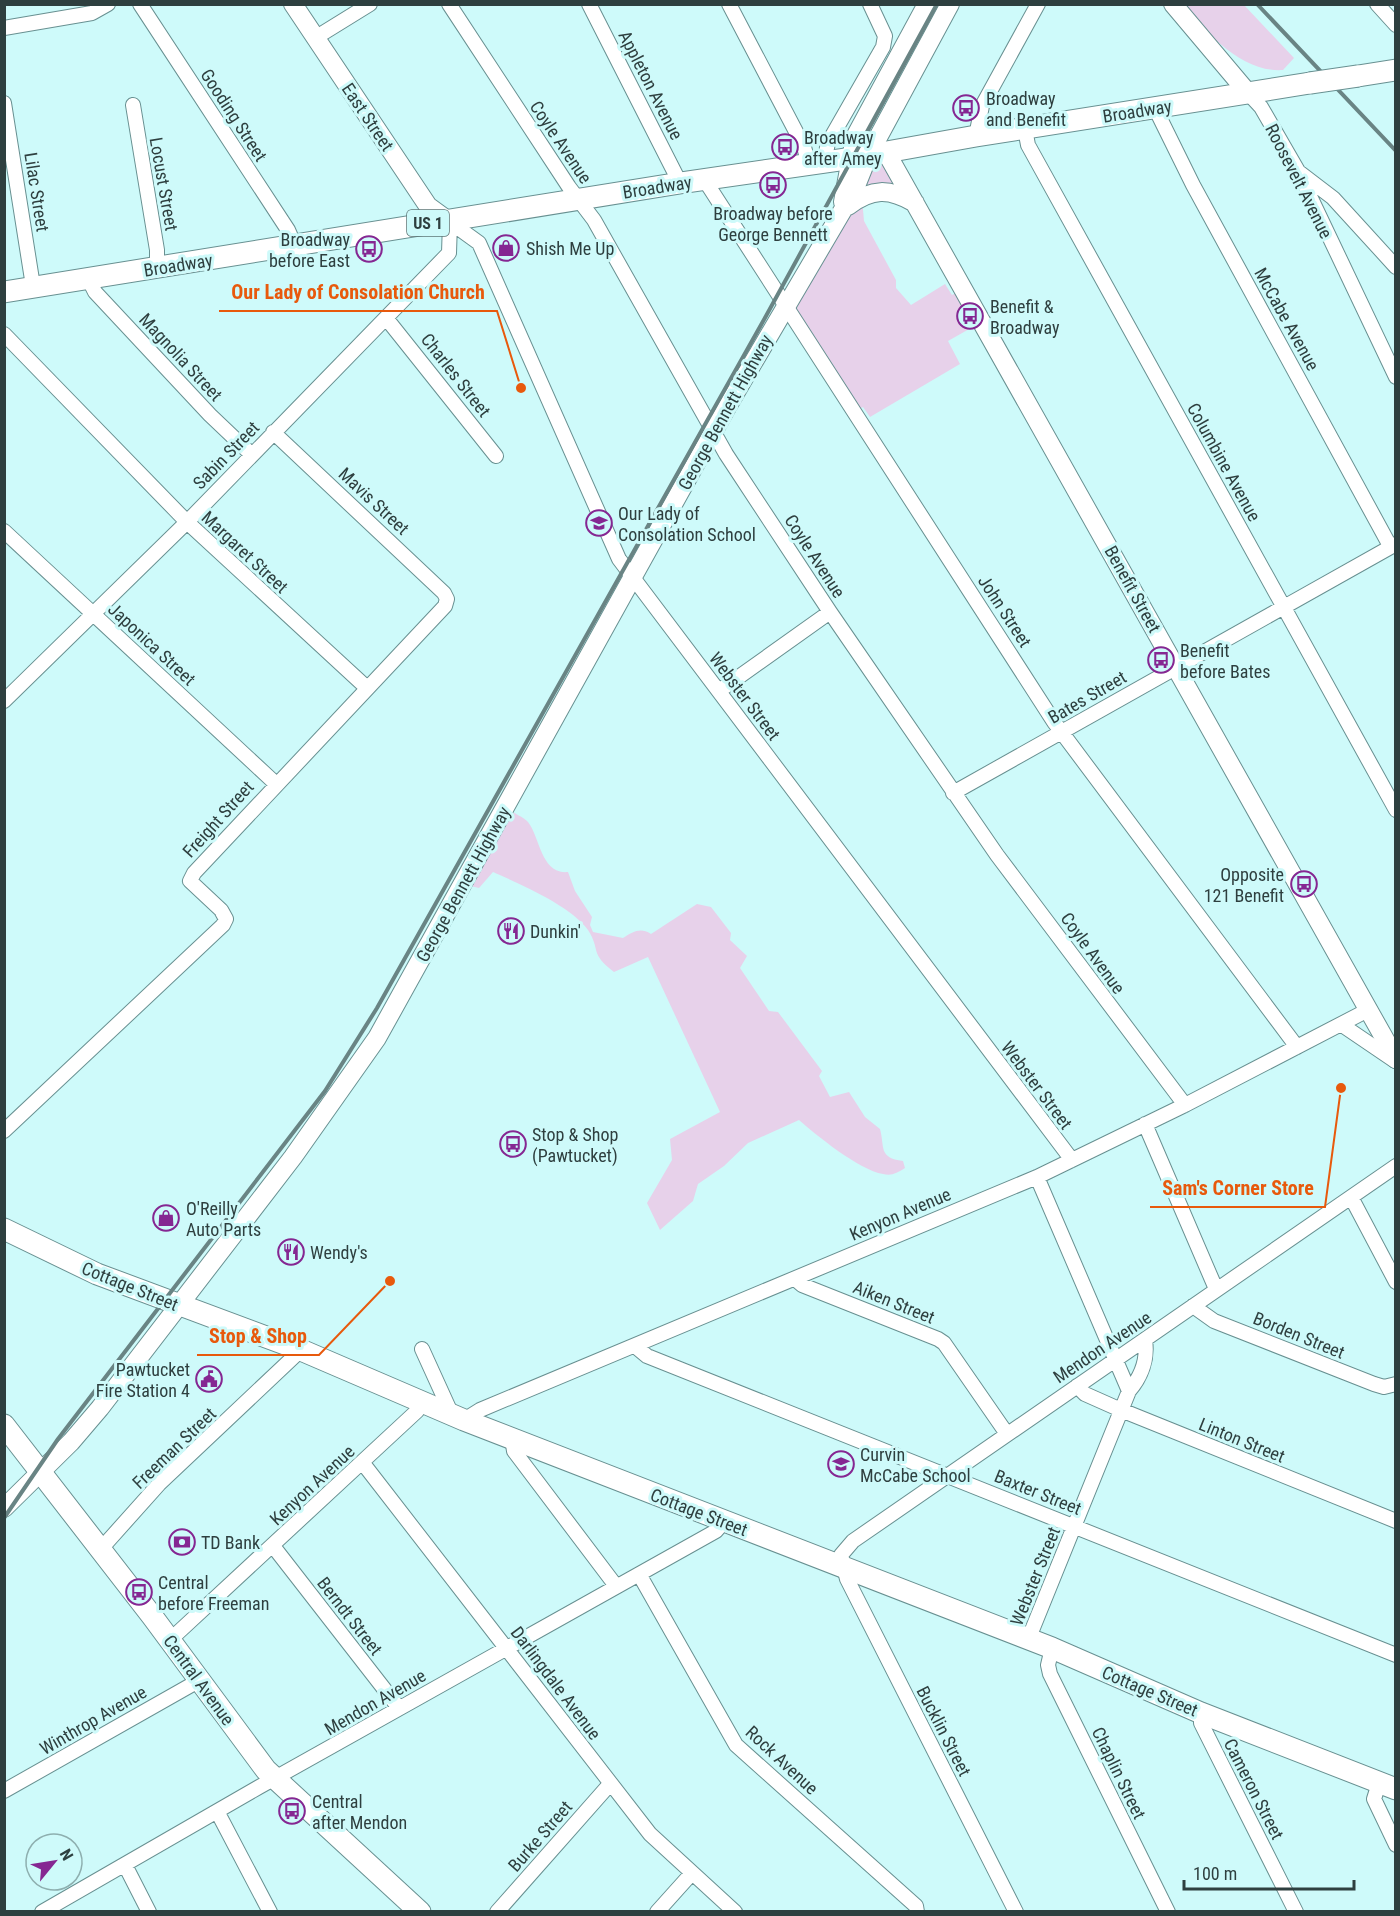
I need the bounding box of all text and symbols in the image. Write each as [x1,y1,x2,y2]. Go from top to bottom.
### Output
street label: Appleton Avenue [615,27,687,143]
street label: Gooding Street [196,65,272,165]
street label: East Street [338,79,398,155]
place label: Broadway and Benefit [986,88,1066,130]
bus stop icon: Broadway and Benefit [951,93,981,123]
street label: Broadway [1101,95,1173,127]
street label: Coyle Avenue [526,97,596,187]
street label: Roosevelt Avenue [1261,120,1337,242]
place label: Broadway after Amey [804,127,882,169]
bus stop icon: Broadway after Amey [770,132,800,162]
street label: Locust Street [145,136,183,232]
street label: Lilac Street [20,151,54,233]
bus stop icon: Broadway before George Bennett [758,170,788,200]
street label: Broadway [621,171,693,203]
place label: Broadway before George Bennett [713,203,833,245]
road number: US 1 [407,210,449,236]
place label: Broadway before East [269,229,350,271]
shop icon: Shish Me Up [491,233,521,263]
bus stop icon: Broadway before East [354,234,384,264]
place label: Shish Me Up [526,238,614,259]
street label: Broadway [142,249,214,281]
street label: McCabe Avenue [1250,264,1324,374]
callout: Our Lady of Consolation Church [219,273,497,311]
text: Our Lady of Consolation Church [231,280,485,304]
place label: Benefit & Broadway [990,296,1060,338]
bus stop icon: Benefit & Broadway [955,301,985,331]
street label: Magnolia Street [135,309,227,405]
street label: Charles Street [417,329,495,421]
street label: George Bennett Highway [674,330,777,493]
street label: Columbine Avenue [1183,399,1265,525]
street label: Sabin Street [189,417,263,493]
street label: Mavis Street [334,463,414,539]
place label: Our Lady of Consolation School [618,503,756,545]
street label: Margaret Street [197,507,293,597]
school or university icon: Our Lady of Consolation School [584,508,614,538]
street label: Coyle Avenue [780,510,850,602]
street label: Benefit Street [1101,542,1165,636]
street label: John Street [974,571,1036,651]
street label: Japonica Street [104,598,200,690]
place label: Benefit before Bates [1180,640,1270,682]
bus stop icon: Benefit before Bates [1146,645,1176,675]
street label: Webster Street [705,648,785,744]
street label: Bates Street [1044,666,1130,728]
street label: Freight Street [178,776,258,862]
street label: George Bennett Highway [412,802,515,965]
place label: Opposite 121 Benefit [1204,864,1284,906]
bus stop icon: Opposite 121 Benefit [1289,869,1319,899]
street label: Coyle Avenue [1057,908,1129,998]
restaurant icon: Dunkin' [496,916,526,946]
place label: Dunkin' [530,921,581,942]
street label: Webster Street [997,1037,1077,1133]
place label: Stop & Shop (Pawtucket) [532,1124,619,1167]
bus stop icon: Stop & Shop (Pawtucket) [498,1129,528,1159]
callout: Sam's Corner Store [1150,1169,1325,1207]
text: Sam's Corner Store [1162,1176,1314,1200]
street label: Kenyon Avenue [846,1183,954,1245]
place label: O'Reilly Auto Parts [186,1198,261,1240]
shop icon: O'Reilly Auto Parts [151,1203,181,1233]
restaurant icon: Wendy's [276,1237,306,1267]
place label: Wendy's [310,1242,368,1263]
street label: Cottage Street [79,1257,181,1315]
street label: Aiken Street [850,1276,938,1328]
street label: Mendon Avenue [1049,1307,1155,1387]
street label: Borden Street [1250,1307,1348,1363]
callout: Stop & Shop [197,1317,319,1355]
text: Stop & Shop [209,1324,307,1348]
place label: Pawtucket Fire Station 4 [96,1359,190,1401]
public building icon: Pawtucket Fire Station 4 [194,1364,224,1394]
street label: Freeman Street [128,1403,220,1493]
street label: Linton Street [1196,1413,1288,1467]
street label: Kenyon Avenue [265,1441,359,1529]
place label: Curvin McCabe School [860,1444,971,1486]
school or university icon: Curvin McCabe School [826,1449,856,1479]
street label: Baxter Street [991,1465,1085,1519]
street label: Cottage Street [648,1484,750,1540]
street label: Webster Street [1006,1524,1064,1628]
bank icon: TD Bank [167,1527,197,1557]
place label: TD Bank [201,1532,260,1553]
place label: Central before Freeman [158,1572,269,1614]
street label: Berndt Street [313,1573,387,1659]
bus stop icon: Central before Freeman [124,1577,154,1607]
street label: Darlingdale Avenue [507,1622,605,1744]
street label: Central Avenue [159,1631,239,1729]
street label: Cottage Street [1099,1661,1201,1721]
street label: Mendon Avenue [321,1665,429,1739]
street label: Winthrop Avenue [36,1681,150,1759]
street label: Bucklin Street [912,1682,976,1780]
street label: Rock Avenue [742,1721,822,1799]
street label: Chaplin Street [1088,1724,1150,1822]
street label: Cameron Street [1220,1735,1288,1843]
place label: Central after Mendon [312,1791,407,1833]
bus stop icon: Central after Mendon [277,1796,307,1826]
street label: Burke Street [504,1796,576,1876]
north arrow [24,1832,84,1892]
text: N [56,1846,77,1864]
scale bar [1184,1853,1354,1891]
text: 100 m [1193,1863,1237,1884]

